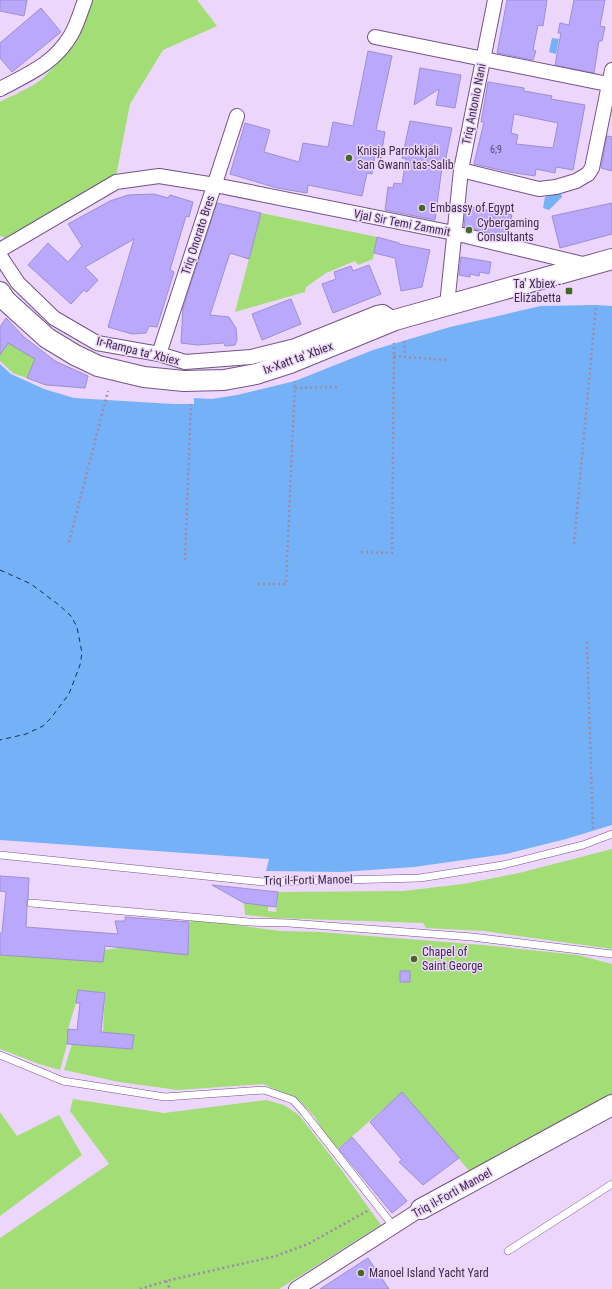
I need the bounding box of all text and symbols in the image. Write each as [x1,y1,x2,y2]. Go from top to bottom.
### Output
street label: Triq Antonio Nani [459,62,489,146]
place label: Knisja Parrokkjali San Ġwann tas-Salib [357,144,454,172]
house number: 6;9 [490,144,502,155]
marker: Knisja Parrokkjali San Ġwann tas-Salib [344,153,354,163]
street label: Triq Onorato Bres [179,194,217,276]
place label: Embassy of Egypt [430,201,515,215]
marker: Embassy of Egypt [417,203,427,213]
street label: Vjal Sir Temi Zammit [353,207,452,239]
place label: Cybergaming Consultants [477,216,539,244]
marker: Cybergaming Consultants [464,225,474,235]
place label: Ta' Xbiex - Eliżabetta [513,277,561,305]
marker: Ta' Xbiex - Eliżabetta [564,286,574,296]
street label: Ir-Rampa ta' Xbiex [95,334,181,368]
street label: Ix-Xatt ta' Xbiex [261,339,335,377]
street label: Triq il-Forti Manoel [263,872,353,888]
place label: Chapel of Saint George [422,945,483,973]
marker: Chapel of Saint George [409,954,419,964]
street label: Triq il-Forti Manoel [410,1165,494,1221]
place label: Manoel Island Yacht Yard [369,1266,489,1280]
marker: Manoel Island Yacht Yard [356,1268,366,1278]

